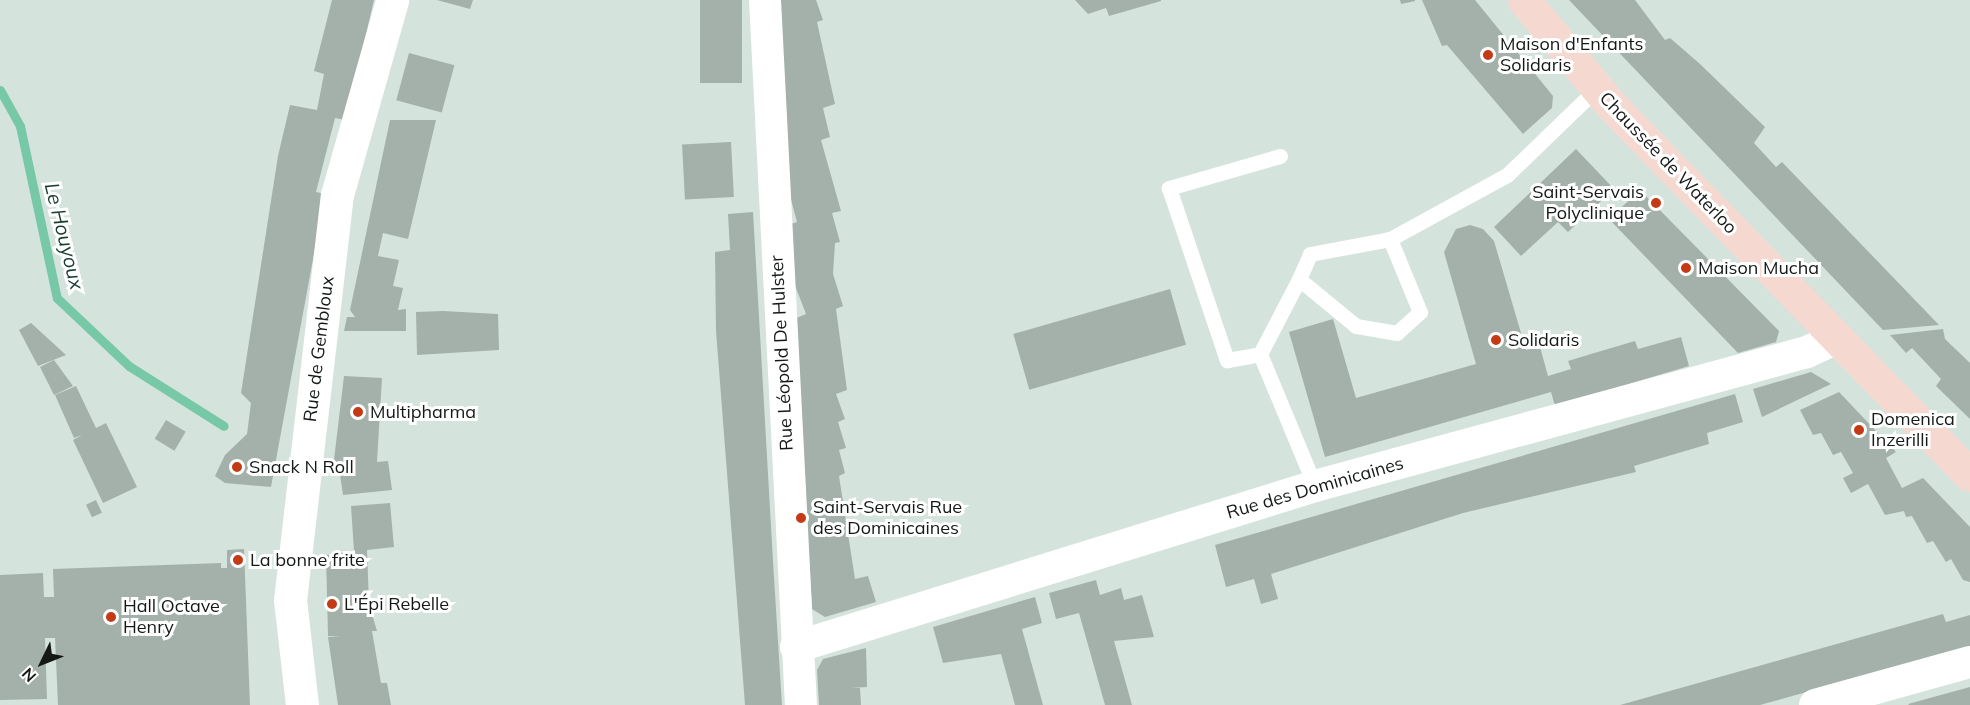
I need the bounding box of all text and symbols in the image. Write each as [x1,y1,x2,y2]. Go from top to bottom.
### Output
place label: Maison d'Enfants Solidaris [1500,34,1643,76]
marker: Maison d'Enfants Solidaris [1481,48,1495,62]
street label: Chaussée de Waterloo [1595,88,1741,238]
water label: Le Houyoux [40,180,90,292]
place label: Saint-Servais Polyclinique [1532,182,1644,224]
marker: Saint-Servais Polyclinique [1649,196,1663,210]
street label: Rue Léopold De Hulster [766,255,798,451]
place label: Maison Mucha [1698,257,1819,279]
marker: Maison Mucha [1679,261,1693,275]
street label: Rue de Gembloux [299,275,339,423]
place label: Solidaris [1508,329,1579,351]
marker: Solidaris [1489,333,1503,347]
place label: Multipharma [370,401,476,423]
marker: Multipharma [351,405,365,419]
place label: Domenica Inzerilli [1871,409,1955,452]
marker: Domenica Inzerilli [1852,423,1866,437]
street label: Rue des Dominicaines [1224,452,1406,524]
place label: Snack N Roll [249,456,354,478]
marker: Snack N Roll [230,460,244,474]
place label: Saint-Servais Rue des Dominicaines [813,497,962,540]
marker: Saint-Servais Rue des Dominicaines [794,511,808,525]
place label: La bonne frite [250,549,365,571]
marker: La bonne frite [231,553,245,567]
place label: L'Épi Rebelle [344,593,449,615]
place label: Hall Octave Henry [123,596,220,638]
marker: L'Épi Rebelle [325,597,339,611]
marker: Hall Octave Henry [104,610,118,624]
north arrow [12,633,72,693]
text: N [17,664,40,687]

